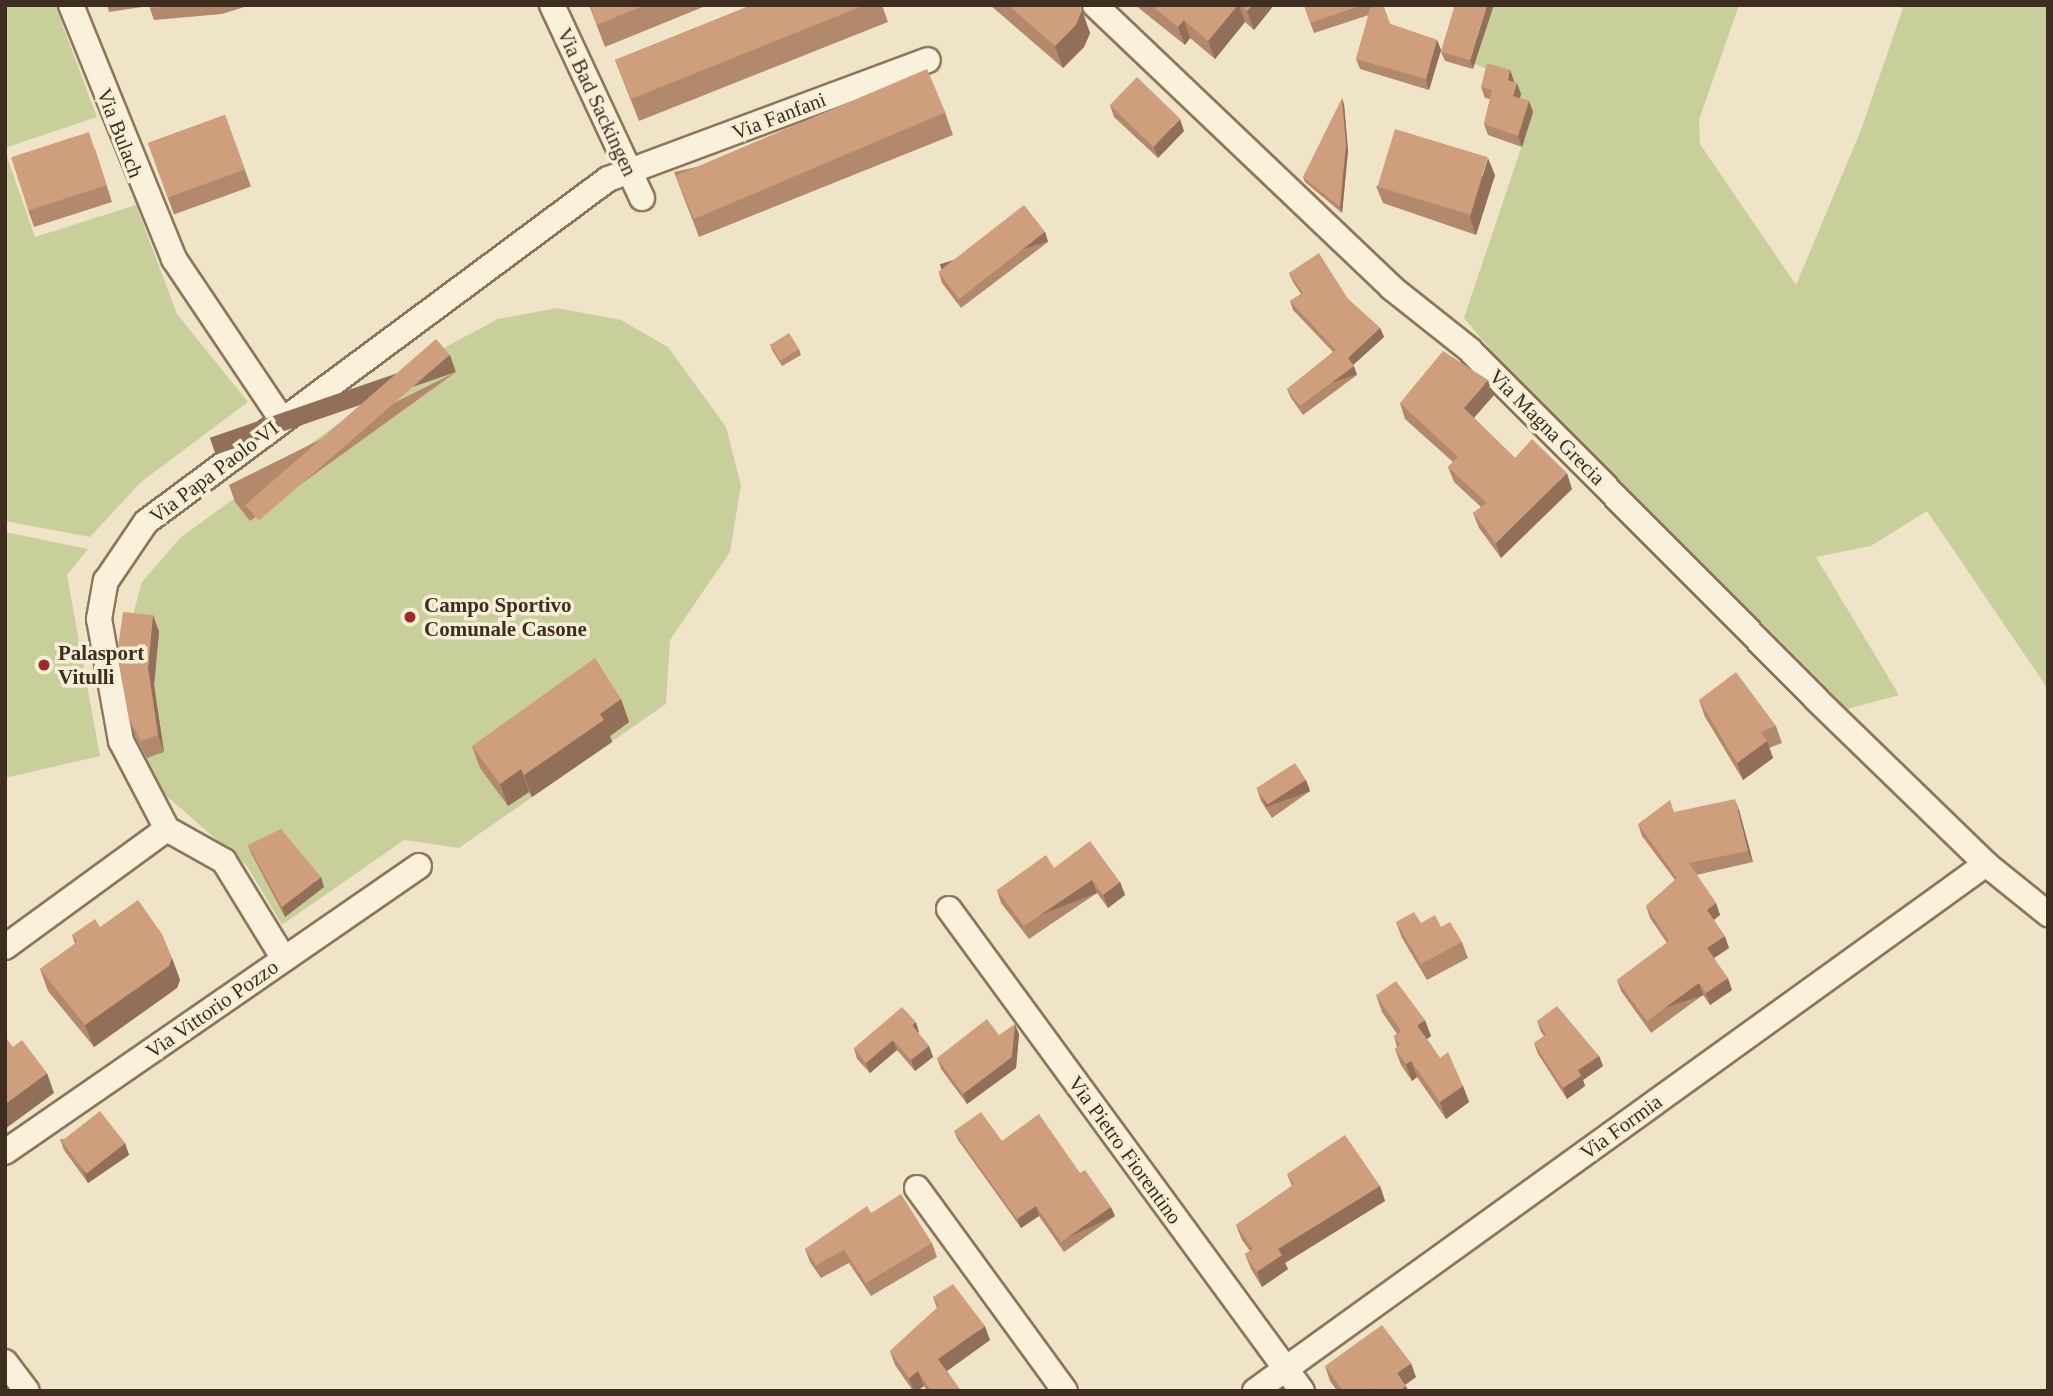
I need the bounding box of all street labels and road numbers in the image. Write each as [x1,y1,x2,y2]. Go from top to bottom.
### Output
street label: Via Bad Sackingen [552,24,642,180]
street label: Via Bulach [91,85,149,181]
street label: Via Fanfani [729,87,829,145]
street label: Via Magna Grecia [1484,364,1610,490]
street label: Via Papa Paolo VI [144,415,284,529]
street label: Via Vittorio Pozzo [141,954,283,1064]
street label: Via Pietro Fiorentino [1063,1071,1187,1229]
street label: Via Formia [1575,1089,1667,1165]

